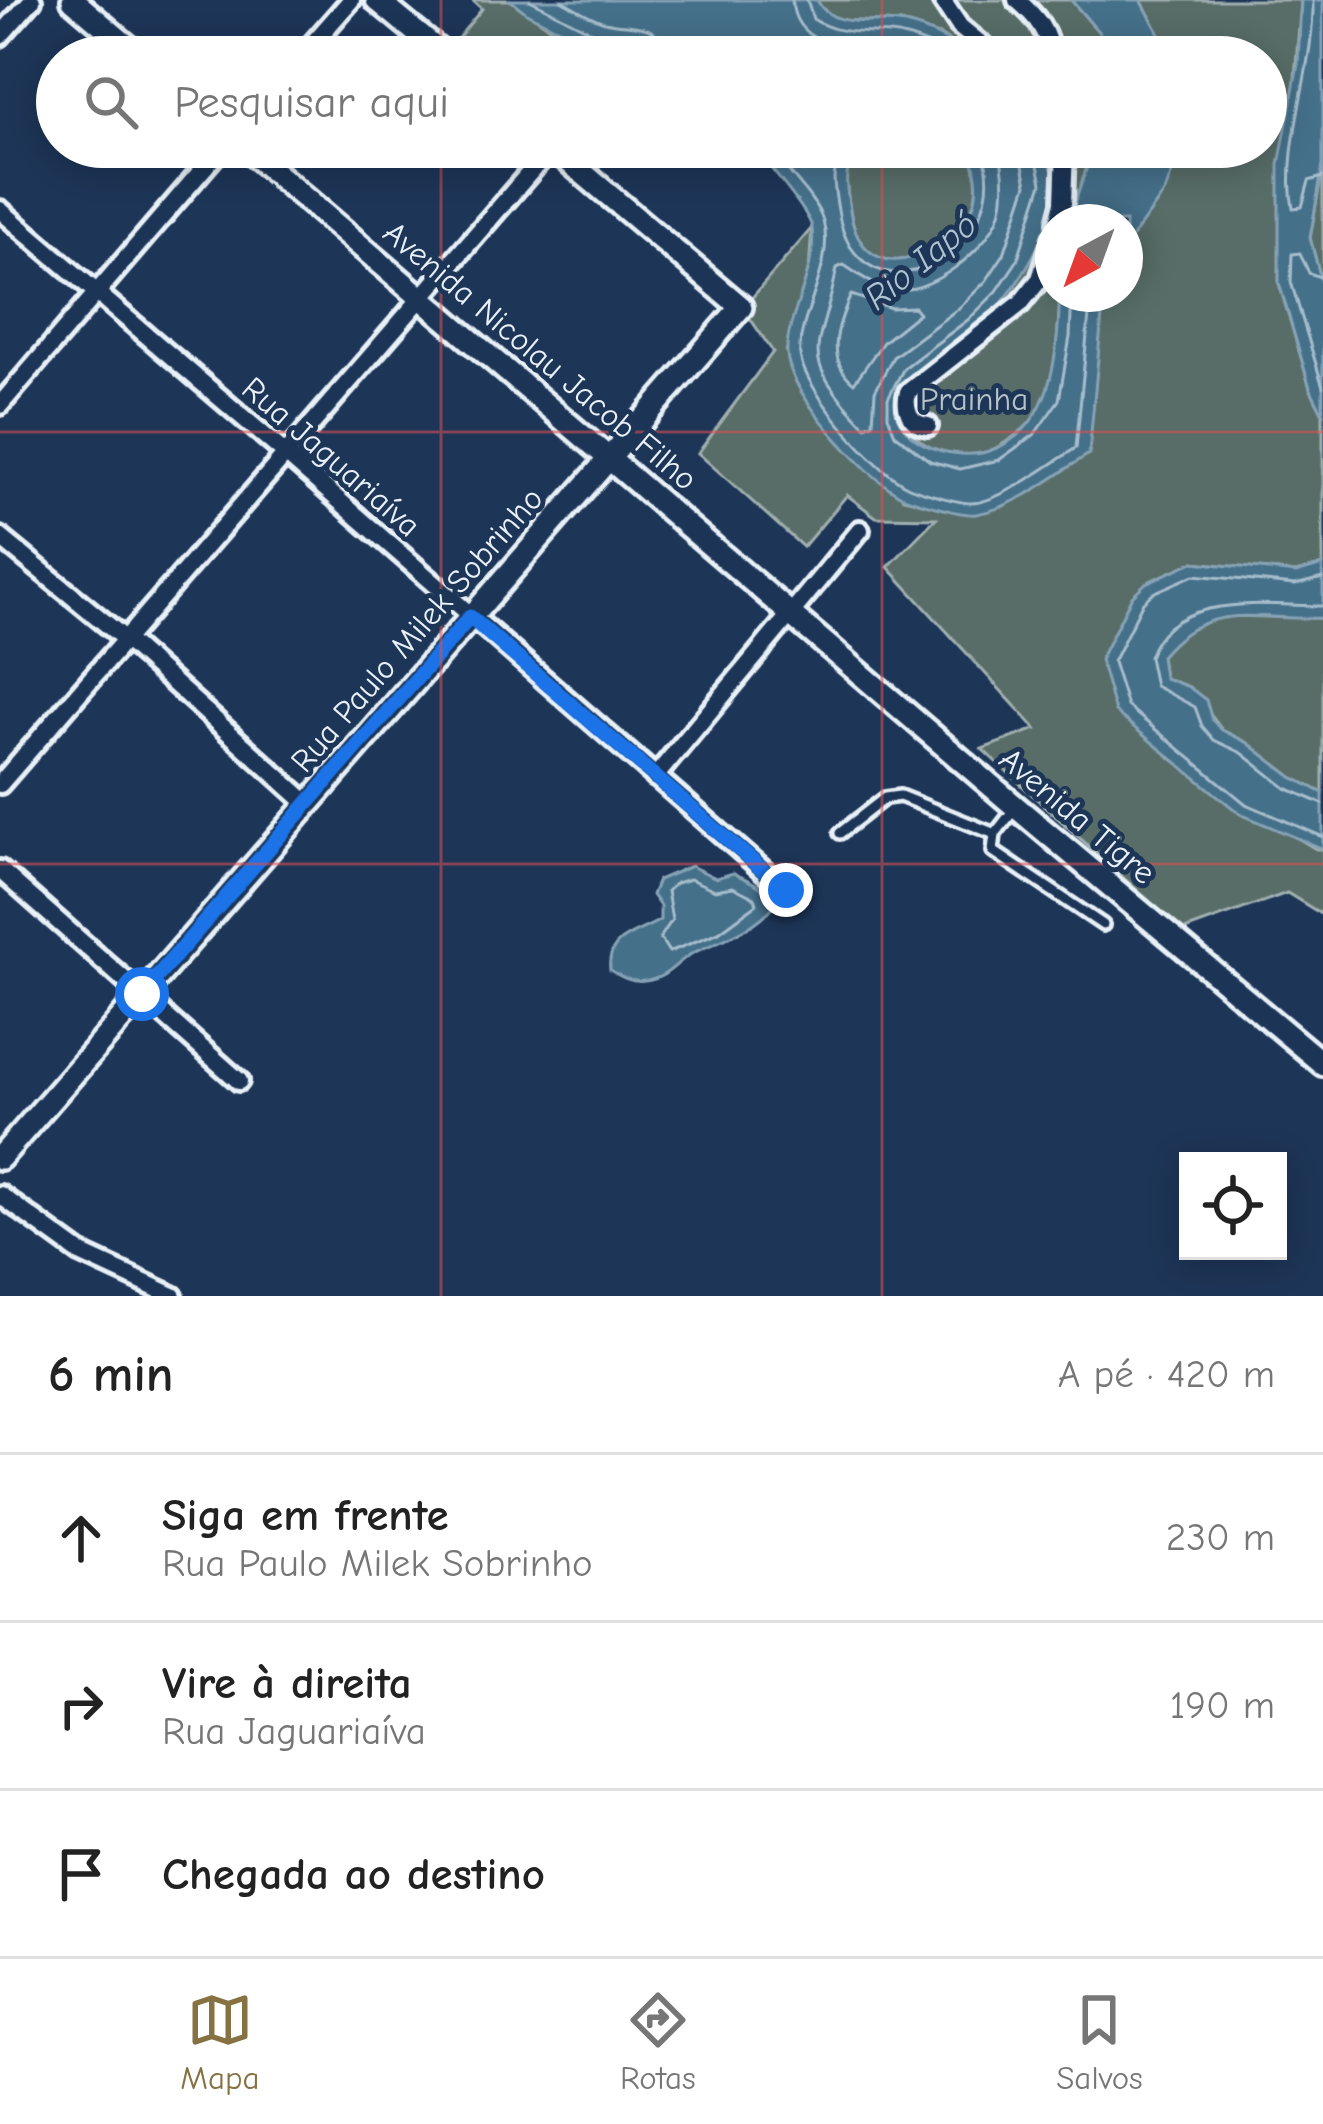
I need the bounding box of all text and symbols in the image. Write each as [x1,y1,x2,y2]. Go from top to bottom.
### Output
search box [36,36,1287,168]
icon: search [78,69,144,135]
text: Pesquisar aqui [174,76,449,128]
water label: Rio Iapó [857,204,985,318]
north arrow [1035,204,1143,312]
street label: Avenida Nicolau Jacob Filho [376,213,705,498]
street label: Rua Jaguariaíva [235,369,428,544]
park label: Prainha [920,380,1028,418]
street label: Rua Paulo Milek Sobrinho [283,480,551,780]
street label: Avenida Tigre [992,740,1163,892]
route end [759,863,813,917]
route start [115,967,169,1021]
map controls [1179,1152,1287,1260]
button: locate [1179,1152,1287,1260]
text: 6 min [48,1345,174,1404]
text: A pé · 420 m [1058,1352,1275,1397]
text: Siga em frente [162,1489,449,1541]
icon: ahead [48,1505,114,1571]
text: 230 m [1166,1515,1275,1560]
text: Rua Paulo Milek Sobrinho [162,1541,593,1586]
text: Vire à direita [162,1657,412,1709]
icon: right [48,1673,114,1739]
text: 190 m [1170,1683,1275,1728]
text: Rua Jaguariaíva [162,1709,426,1754]
icon: arrive [48,1841,114,1907]
text: Chegada ao destino [162,1848,545,1900]
tab: Mapa [180,1987,259,2097]
tab: Rotas [620,1987,696,2097]
tab: Salvos [1056,1987,1143,2097]

